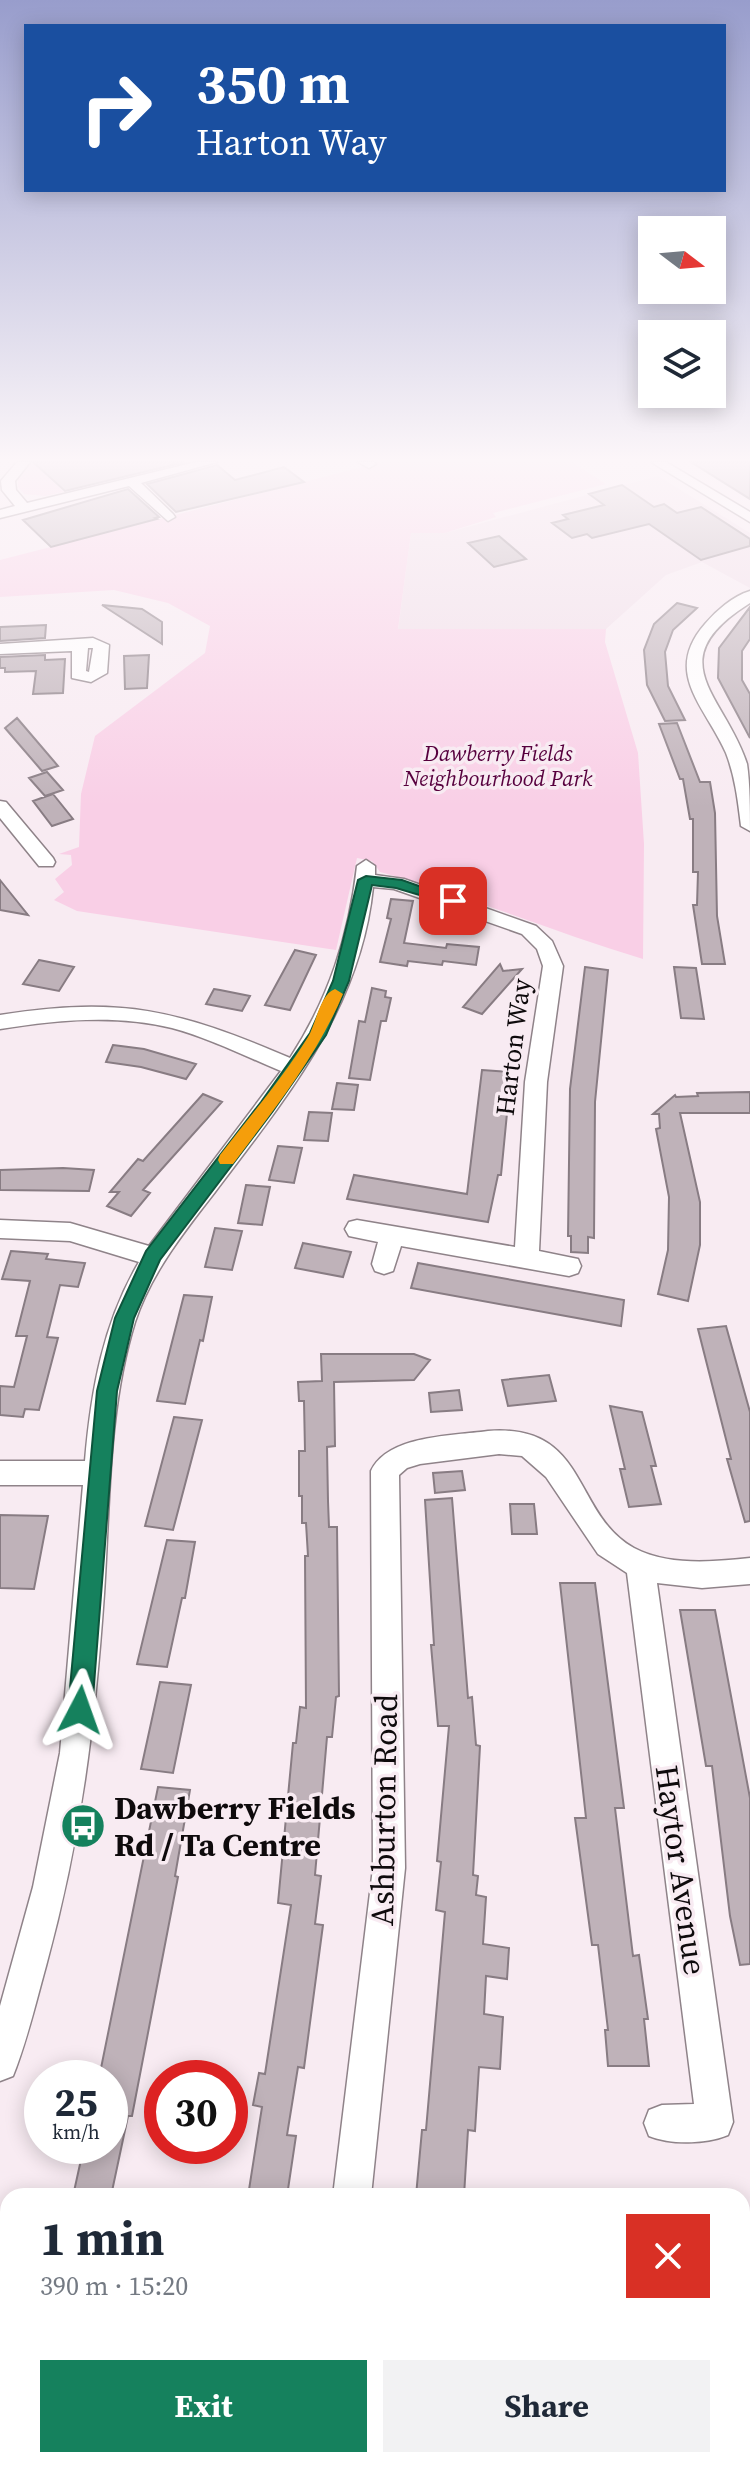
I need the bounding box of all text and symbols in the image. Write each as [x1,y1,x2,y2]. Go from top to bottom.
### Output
text: 350 m [196,45,350,122]
icon: right [64,56,168,160]
text: Harton Way [196,118,387,167]
north arrow [638,216,726,304]
map controls [638,216,726,408]
button: layers [638,320,726,408]
park label: Dawberry Fields Neighbourhood Park [403,738,593,793]
pin [419,867,487,935]
icon: arrive [431,879,475,923]
street label: Harton Way [487,976,539,1118]
position arrow [38,1668,122,1752]
street label: Ashburton Road [360,1693,408,1927]
street label: Haytor Avenue [645,1762,717,1978]
place label: Dawberry Fields Rd / Ta Centre [114,1786,356,1867]
bus stop icon: Dawberry Fields Rd / Ta Centre [59,1802,107,1850]
speed limit sign: 30 [144,2060,248,2164]
text: 25 [54,2075,98,2129]
text: km/h [52,2118,100,2146]
text: 1 min [40,2205,165,2271]
button: close [626,2214,710,2298]
text: 390 m · 15:20 [40,2268,188,2304]
button: Exit [40,2360,367,2452]
button: Share [383,2360,710,2452]

